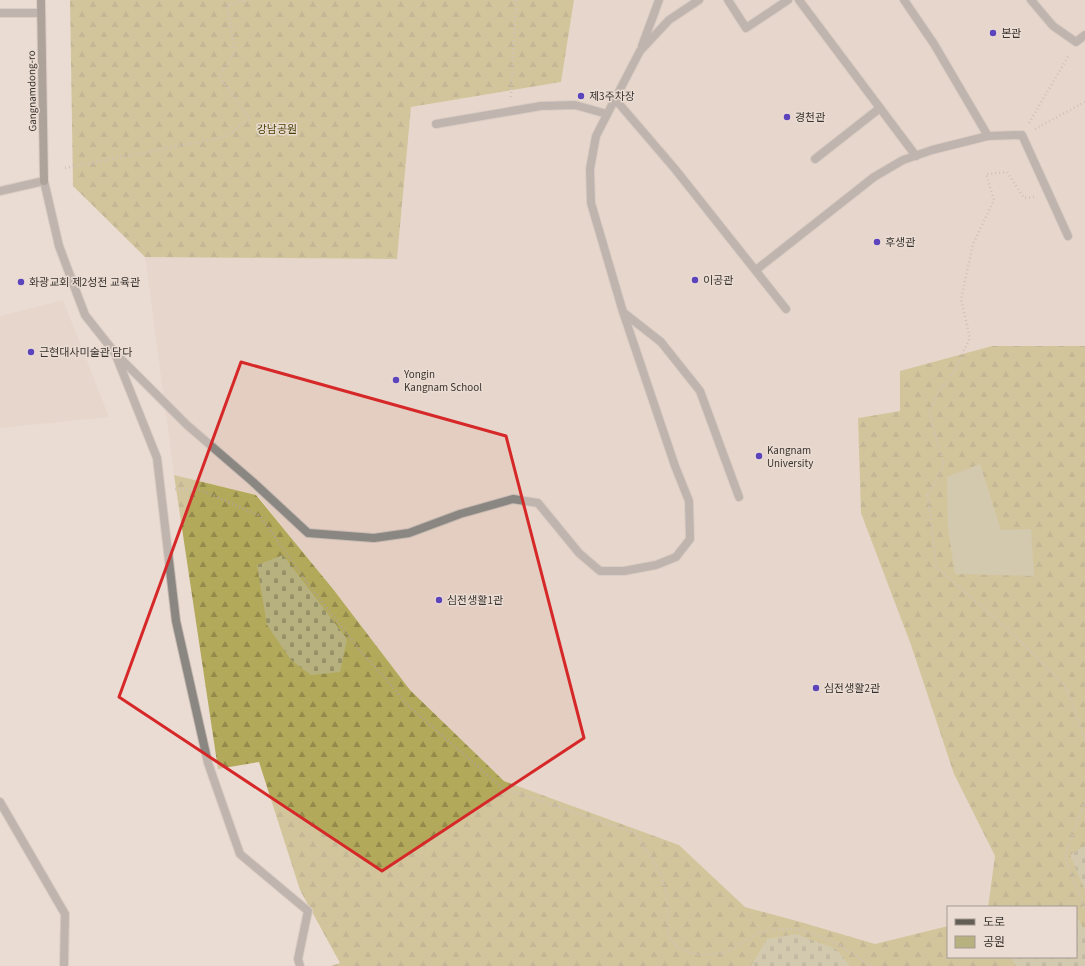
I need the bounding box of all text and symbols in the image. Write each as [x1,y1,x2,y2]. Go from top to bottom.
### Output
place label: 본관 [1001,26,1021,41]
marker: 본관 [988,28,998,38]
street label: Gangnamdong-ro [24,50,40,132]
place label: 제3주차장 [589,89,635,104]
marker: 제3주차장 [576,91,586,101]
place label: 경천관 [795,110,825,125]
marker: 경천관 [782,112,792,122]
park label: 강남공원 [257,122,297,137]
place label: 후생관 [885,235,915,250]
marker: 후생관 [872,237,882,247]
place label: 이공관 [703,273,733,288]
place label: 화광교회 제2성전 교육관 [29,275,140,290]
marker: 이공관 [690,275,700,285]
marker: 화광교회 제2성전 교육관 [16,277,26,287]
place label: 근현대사미술관 담다 [39,345,132,360]
marker: 근현대사미술관 담다 [26,347,36,357]
place label: Yongin Kangnam School [403,367,482,395]
marker: Yongin Kangnam School [391,375,401,385]
place label: Kangnam University [767,443,813,471]
marker: Kangnam University [754,451,764,461]
place label: 심전생활1관 [447,593,503,608]
marker: 심전생활1관 [434,595,444,605]
place label: 심전생활2관 [824,681,880,696]
marker: 심전생활2관 [811,683,821,693]
legend [947,906,1077,958]
text: 도로 [983,914,1005,931]
text: 공원 [983,934,1005,951]

